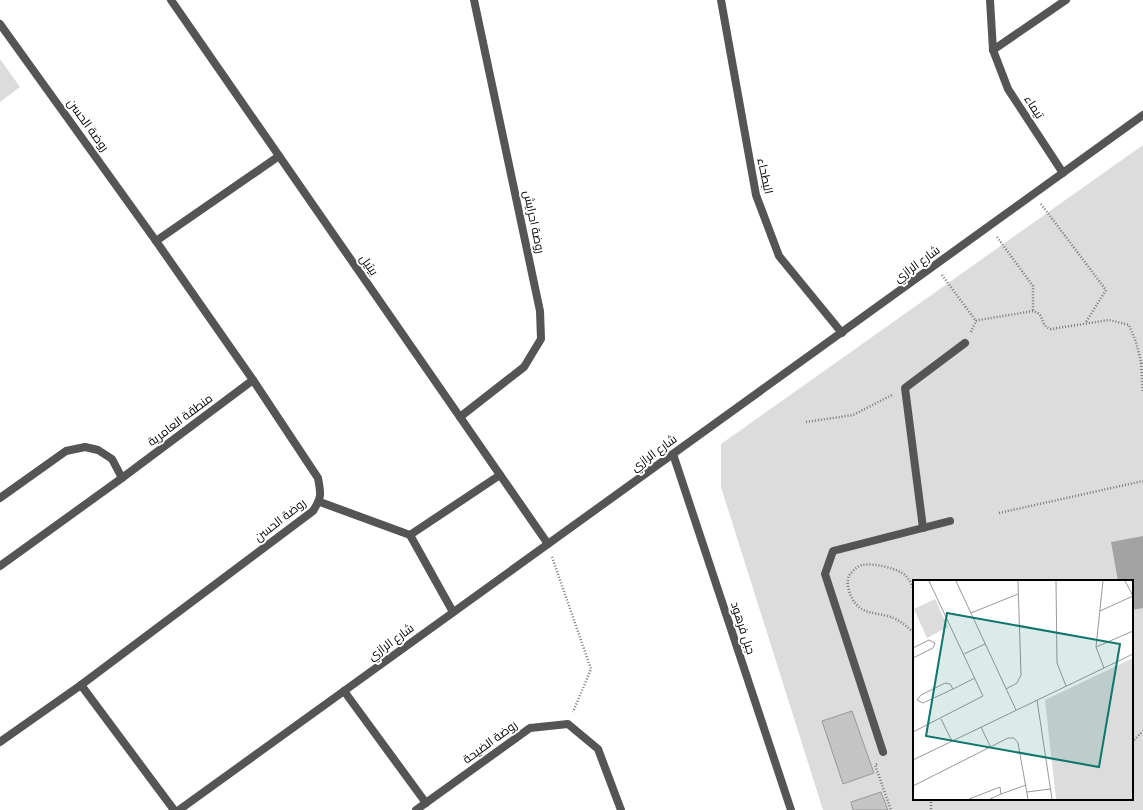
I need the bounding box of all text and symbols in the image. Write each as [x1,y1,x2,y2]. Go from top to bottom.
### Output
street label: تيماء [1021,93,1047,122]
street label: روضة الحسن [64,96,112,154]
street label: البطحاء [754,157,776,195]
street label: روضة احرايش [520,189,548,255]
street label: شارع الرازي [891,243,944,288]
street label: بيتيل [357,252,381,278]
street label: منطقة العامرية [145,391,215,449]
street label: شارع الرازي [628,432,681,477]
street label: روضة الحسن [251,496,309,544]
inset map [913,580,1133,800]
street label: جبل فرهود [728,600,758,656]
street label: شارع الرازي [365,621,418,666]
street label: روضة الضيحة [460,718,520,766]

